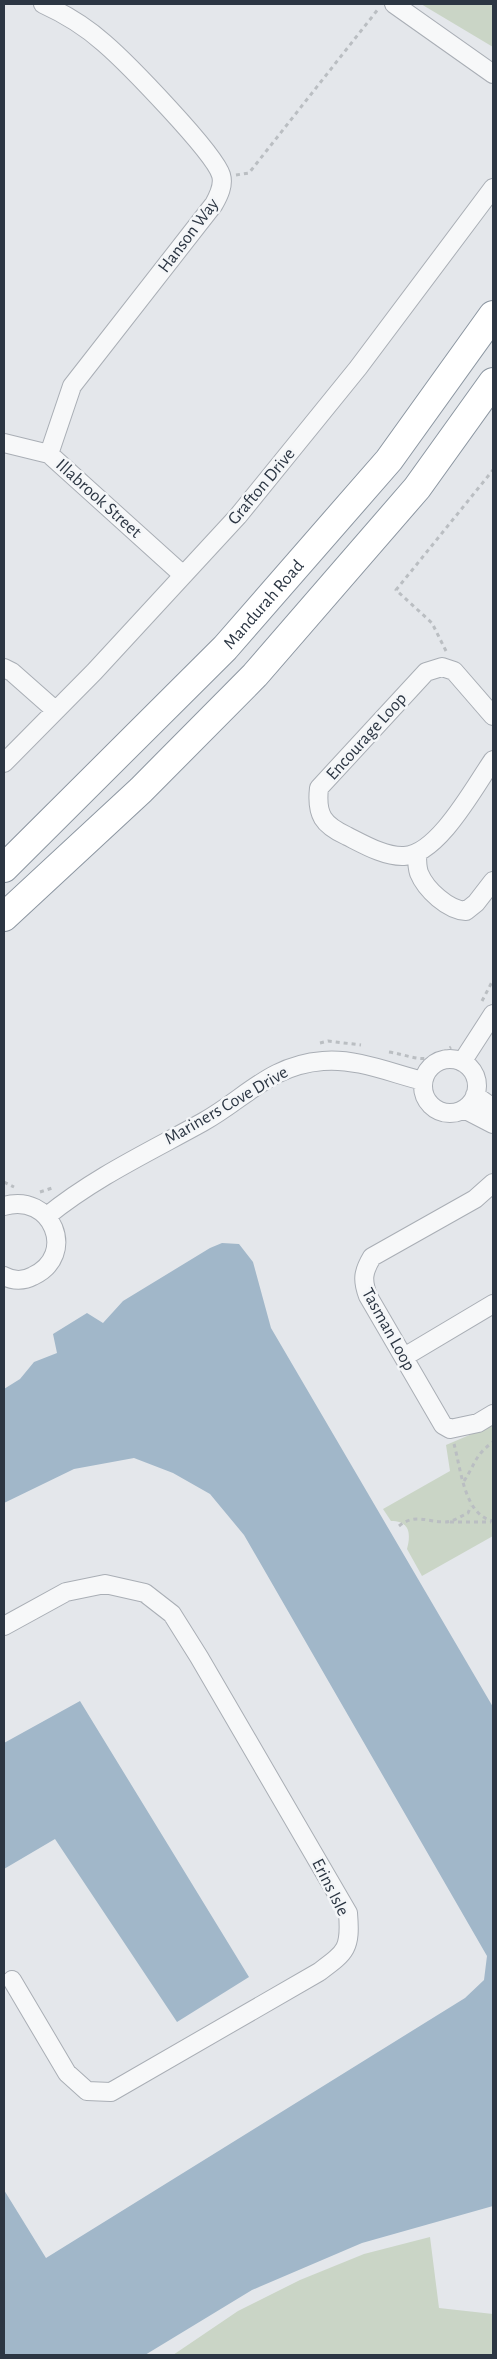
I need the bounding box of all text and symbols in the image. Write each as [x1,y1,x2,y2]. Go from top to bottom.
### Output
street label: Hanson Way [155,195,223,276]
street label: Grafton Drive [225,445,299,528]
street label: Illabrook Street [52,456,145,542]
street label: Mandurah Road [220,557,308,653]
street label: Encourage Loop [323,690,410,784]
street label: Mariners Cove Drive [162,1063,291,1148]
street label: Tasman Loop [358,1285,418,1374]
street label: Erins Isle [308,1856,352,1919]

